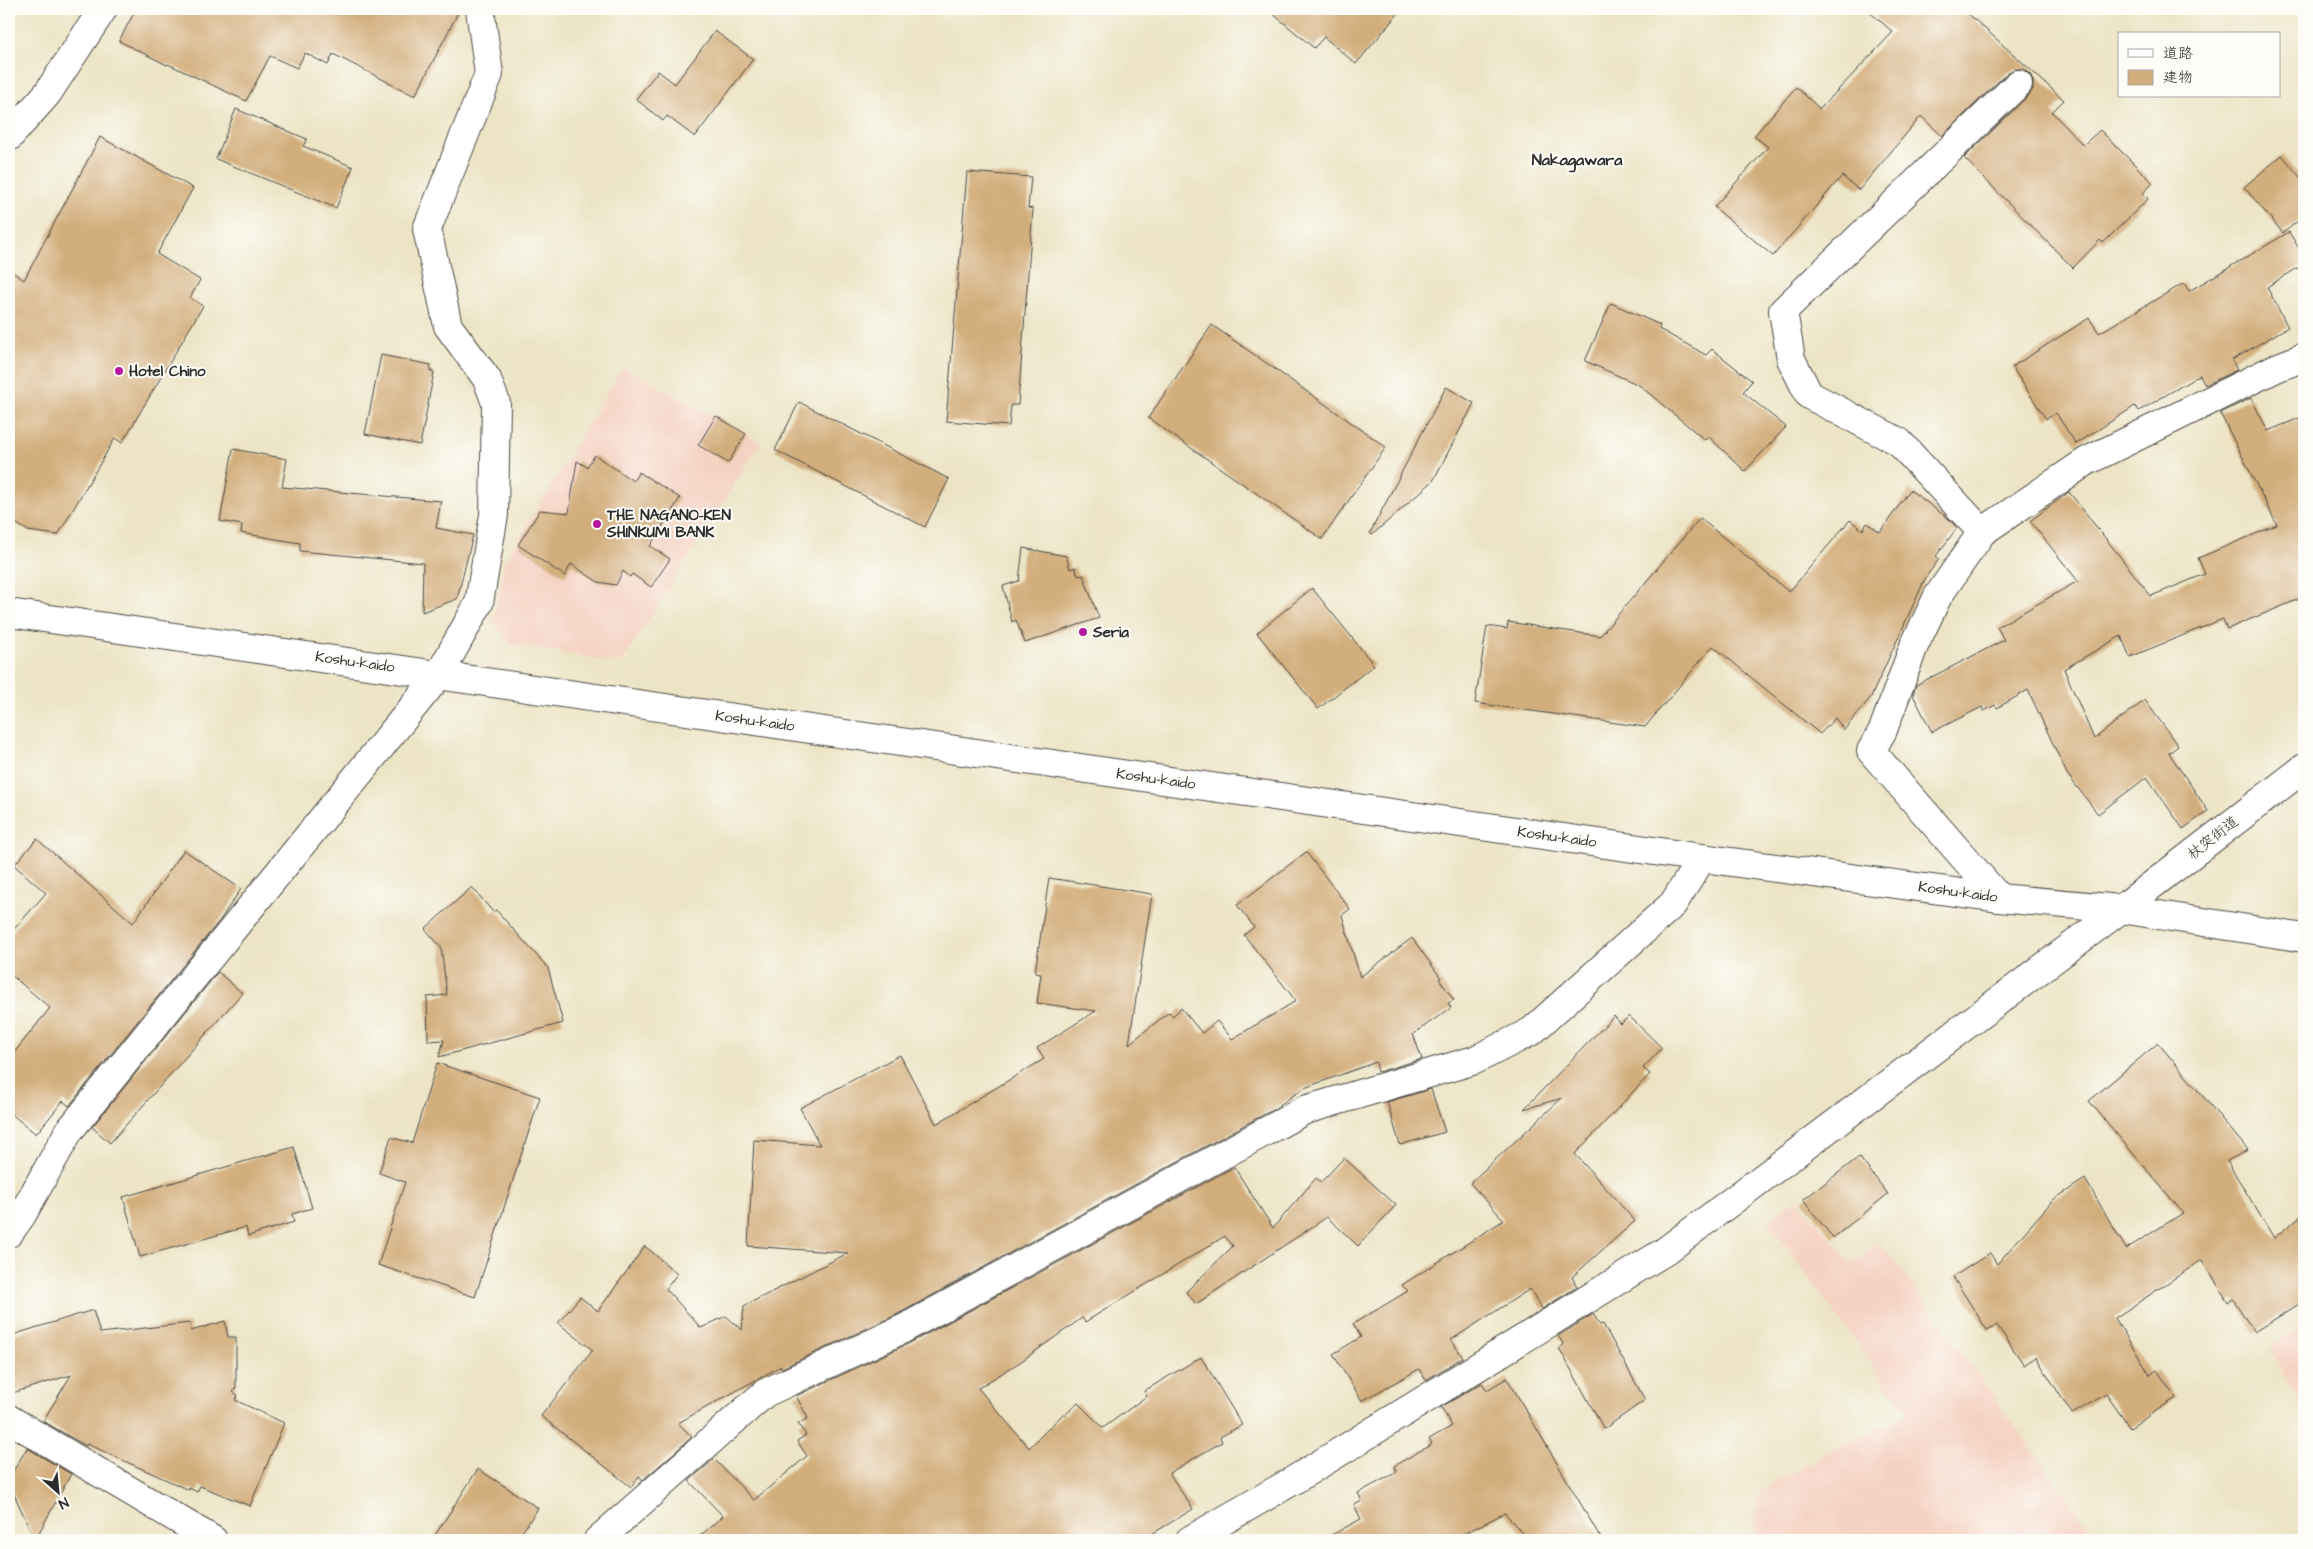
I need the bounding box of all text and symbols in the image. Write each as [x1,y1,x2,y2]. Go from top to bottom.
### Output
legend [2118,32,2280,98]
text: 道路 [2163,43,2193,64]
text: 建物 [2163,67,2193,88]
district label: Nakagawara [1532,149,1623,173]
place label: Hotel Chino [129,361,206,382]
marker: Hotel Chino [113,365,125,377]
place label: THE NAGANO-KEN SHINKUMI BANK [606,505,731,543]
marker: THE NAGANO-KEN SHINKUMI BANK [591,518,603,530]
place label: Seria [1092,622,1129,643]
marker: Seria [1077,626,1089,638]
street label: Koshu-kaido [314,646,397,678]
street label: Koshu-kaido [714,705,797,737]
street label: Koshu-kaido [1115,763,1198,795]
street label: 杖突街道 [2183,811,2243,865]
street label: Koshu-kaido [1516,821,1599,853]
street label: Koshu-kaido [1917,876,2000,908]
north arrow [32,1466,82,1516]
text: N [55,1492,72,1514]

